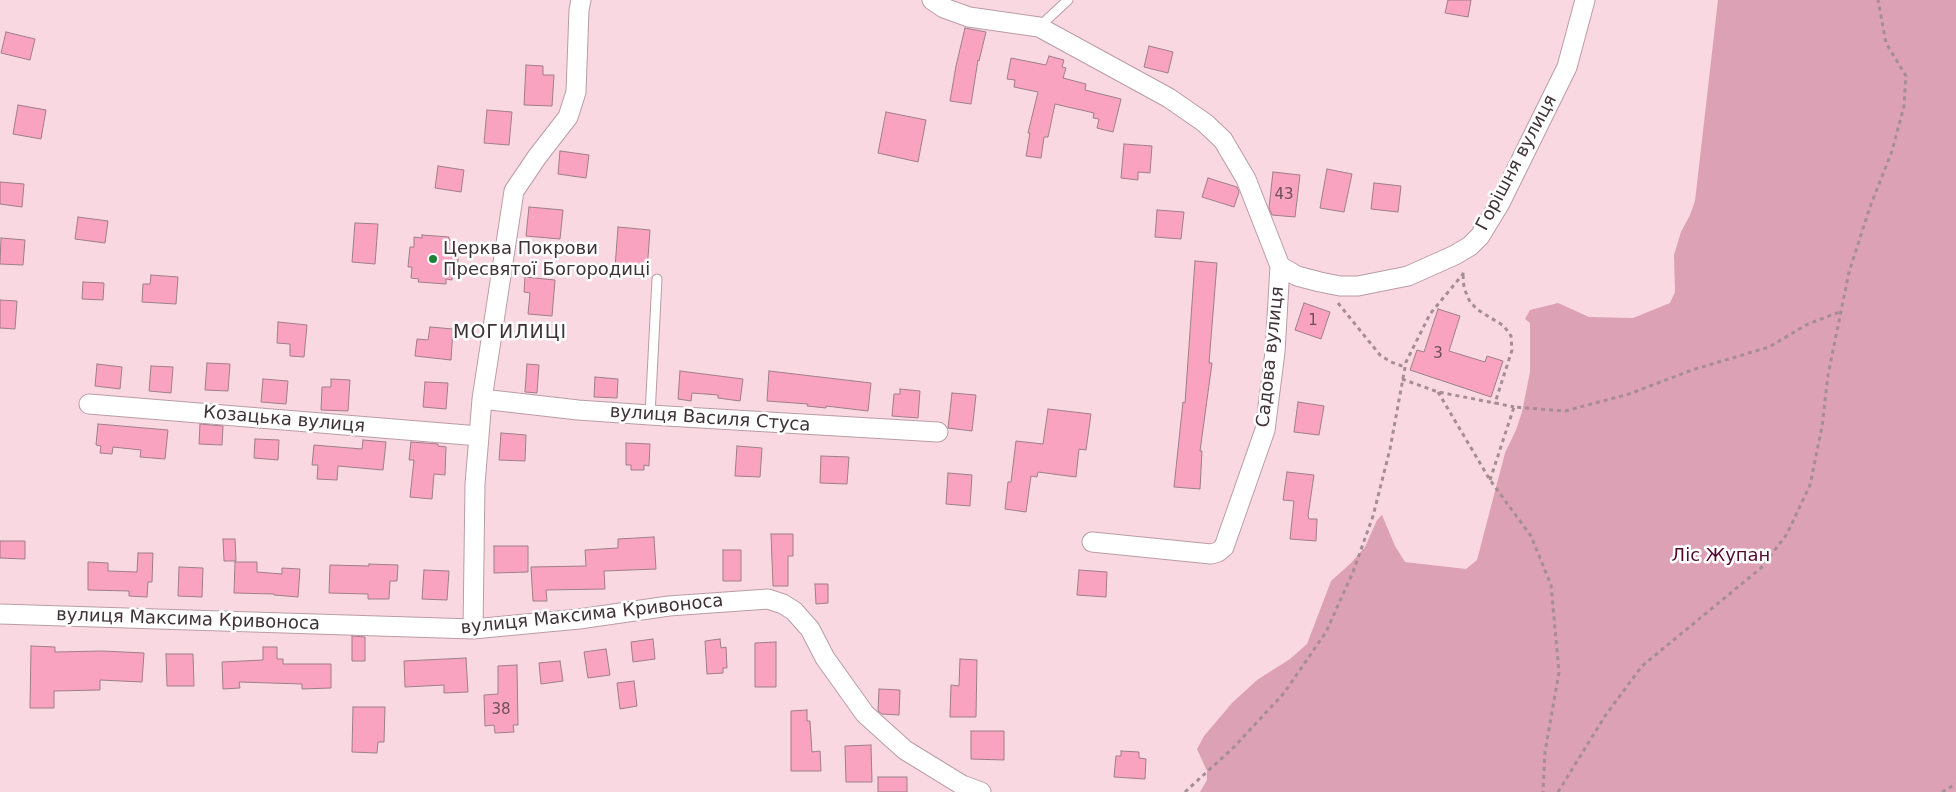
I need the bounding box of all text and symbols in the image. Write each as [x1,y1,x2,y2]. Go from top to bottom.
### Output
street label: Горішня вулиця [1472,91,1562,235]
house number: 43 [1274,186,1294,204]
place label: Церква Покрови Пресвятої Богородиці [443,238,650,280]
marker: Церква Покрови Пресвятої Богородиці [427,253,439,265]
street label: Садова вулиця [1253,285,1289,429]
house number: 1 [1308,312,1318,330]
district label: МОГИЛИЦІ [452,322,568,344]
house number: 3 [1433,345,1443,363]
street label: вулиця Василя Стуса [609,401,811,437]
street label: Козацька вулиця [202,402,366,438]
park label: Ліс Жупан [1672,545,1770,567]
street label: вулиця Максима Кривоноса [460,590,724,640]
street label: вулиця Максима Кривоноса [56,605,320,635]
house number: 38 [491,701,511,719]

